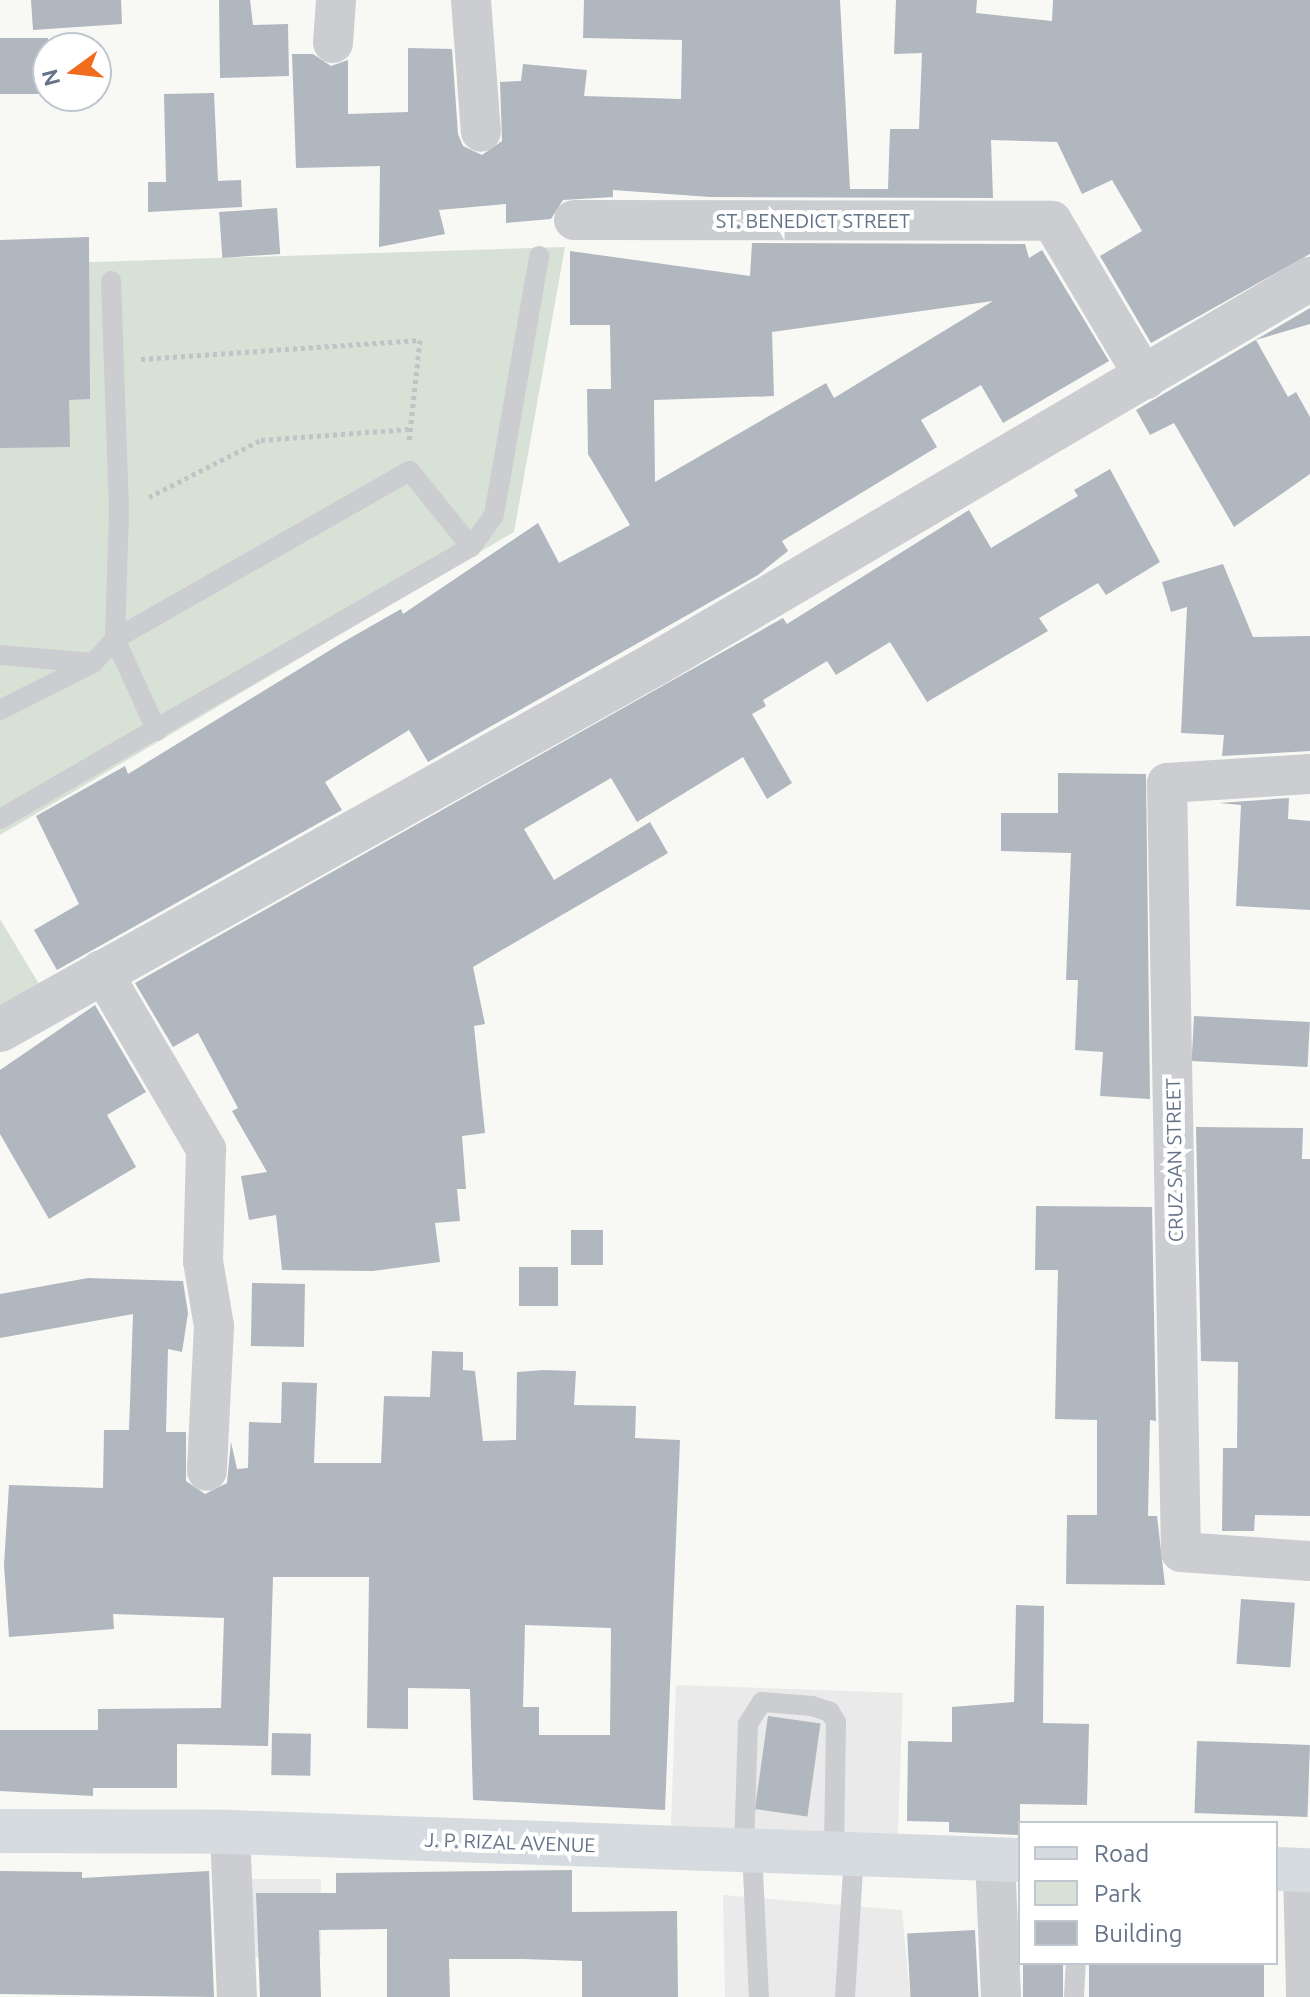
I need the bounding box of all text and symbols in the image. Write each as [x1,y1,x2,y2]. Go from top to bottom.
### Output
north arrow [32,32,112,112]
text: N [36,67,64,89]
street label: ST. BENEDICT STREET [716,208,910,232]
street label: CRUZ SAN STREET [1161,1078,1187,1242]
legend [1018,1821,1278,1965]
street label: J. P. RIZAL AVENUE [424,1827,596,1857]
text: Road [1094,1840,1149,1867]
text: Park [1094,1880,1142,1907]
text: Building [1094,1920,1182,1947]

